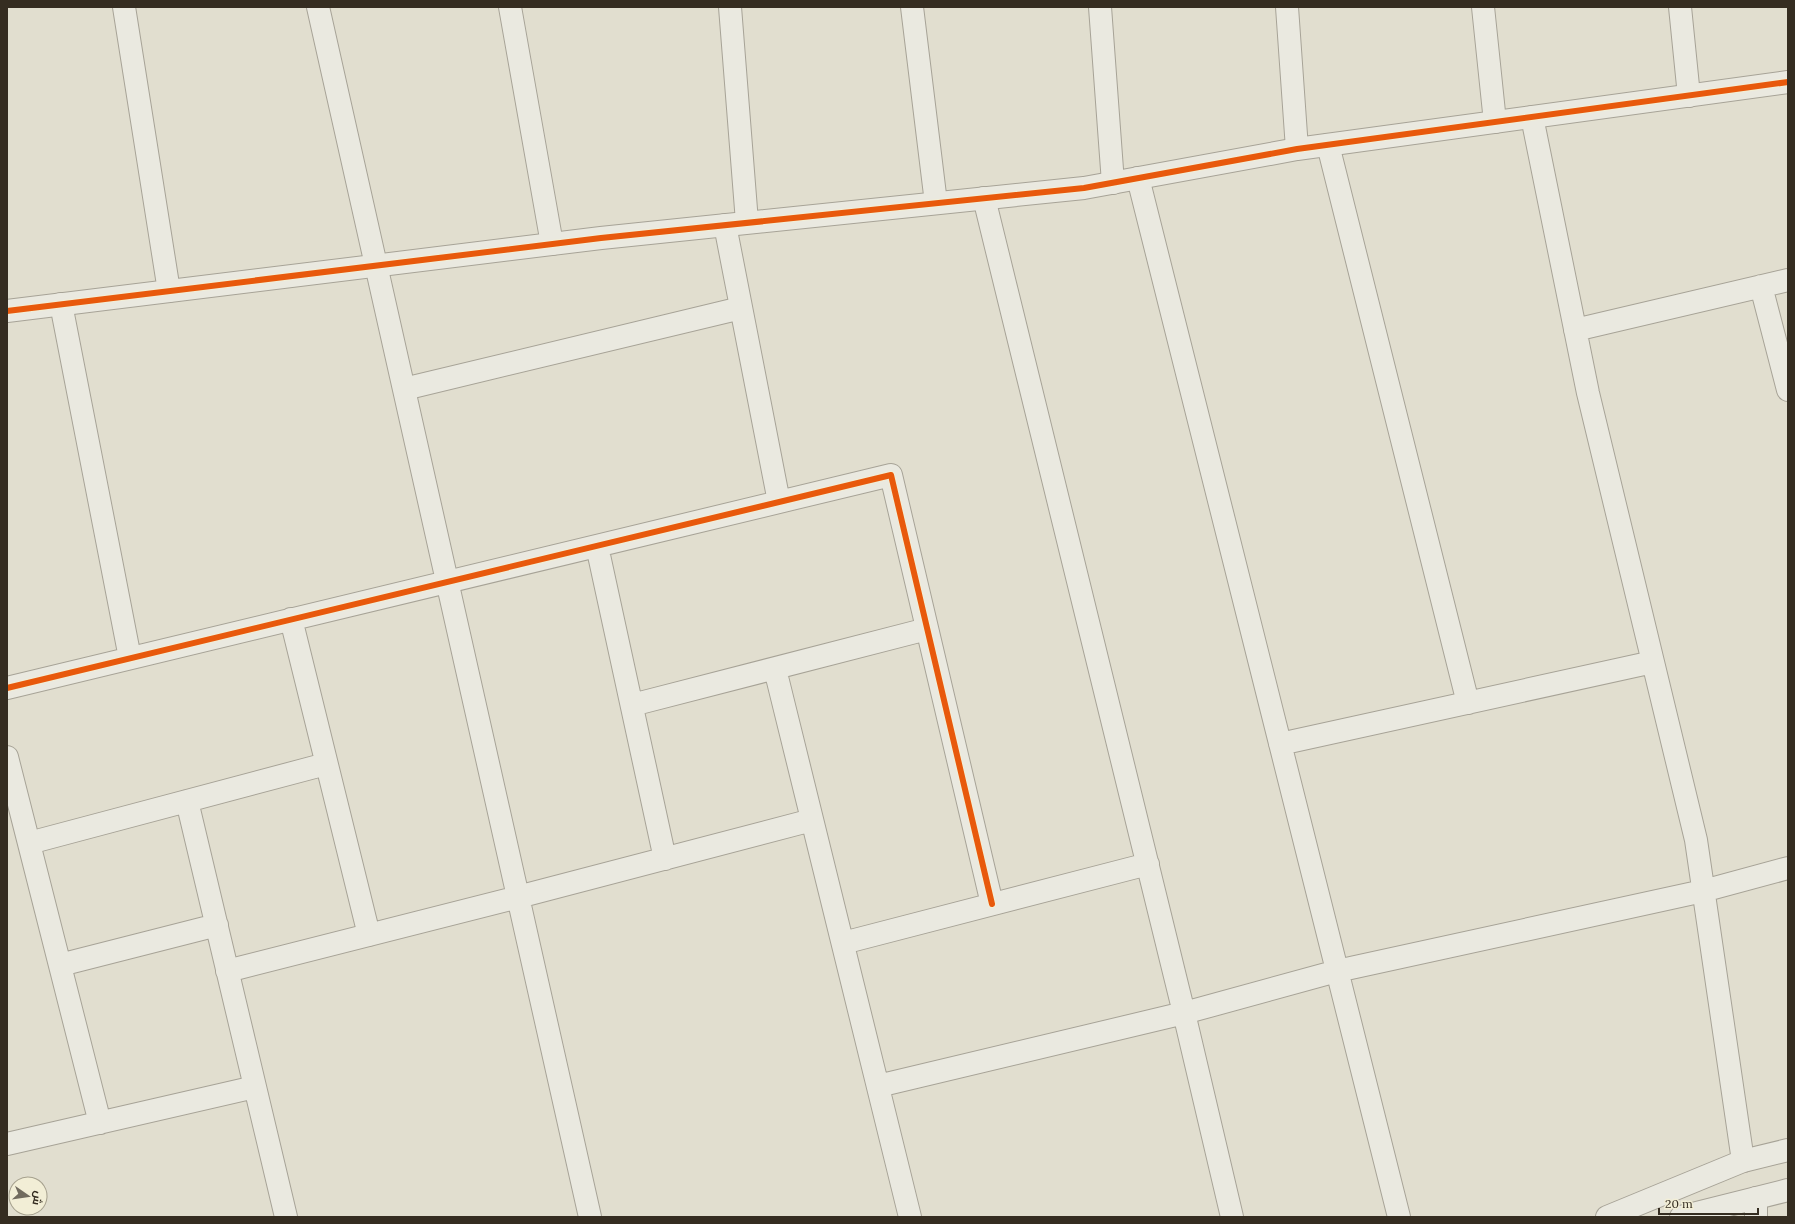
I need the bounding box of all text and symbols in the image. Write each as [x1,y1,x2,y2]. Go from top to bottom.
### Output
north arrow [8,1176,48,1216]
text: ش [29,1190,46,1207]
scale bar [1659,1190,1758,1216]
text: 20 m [1665,1196,1693,1211]

